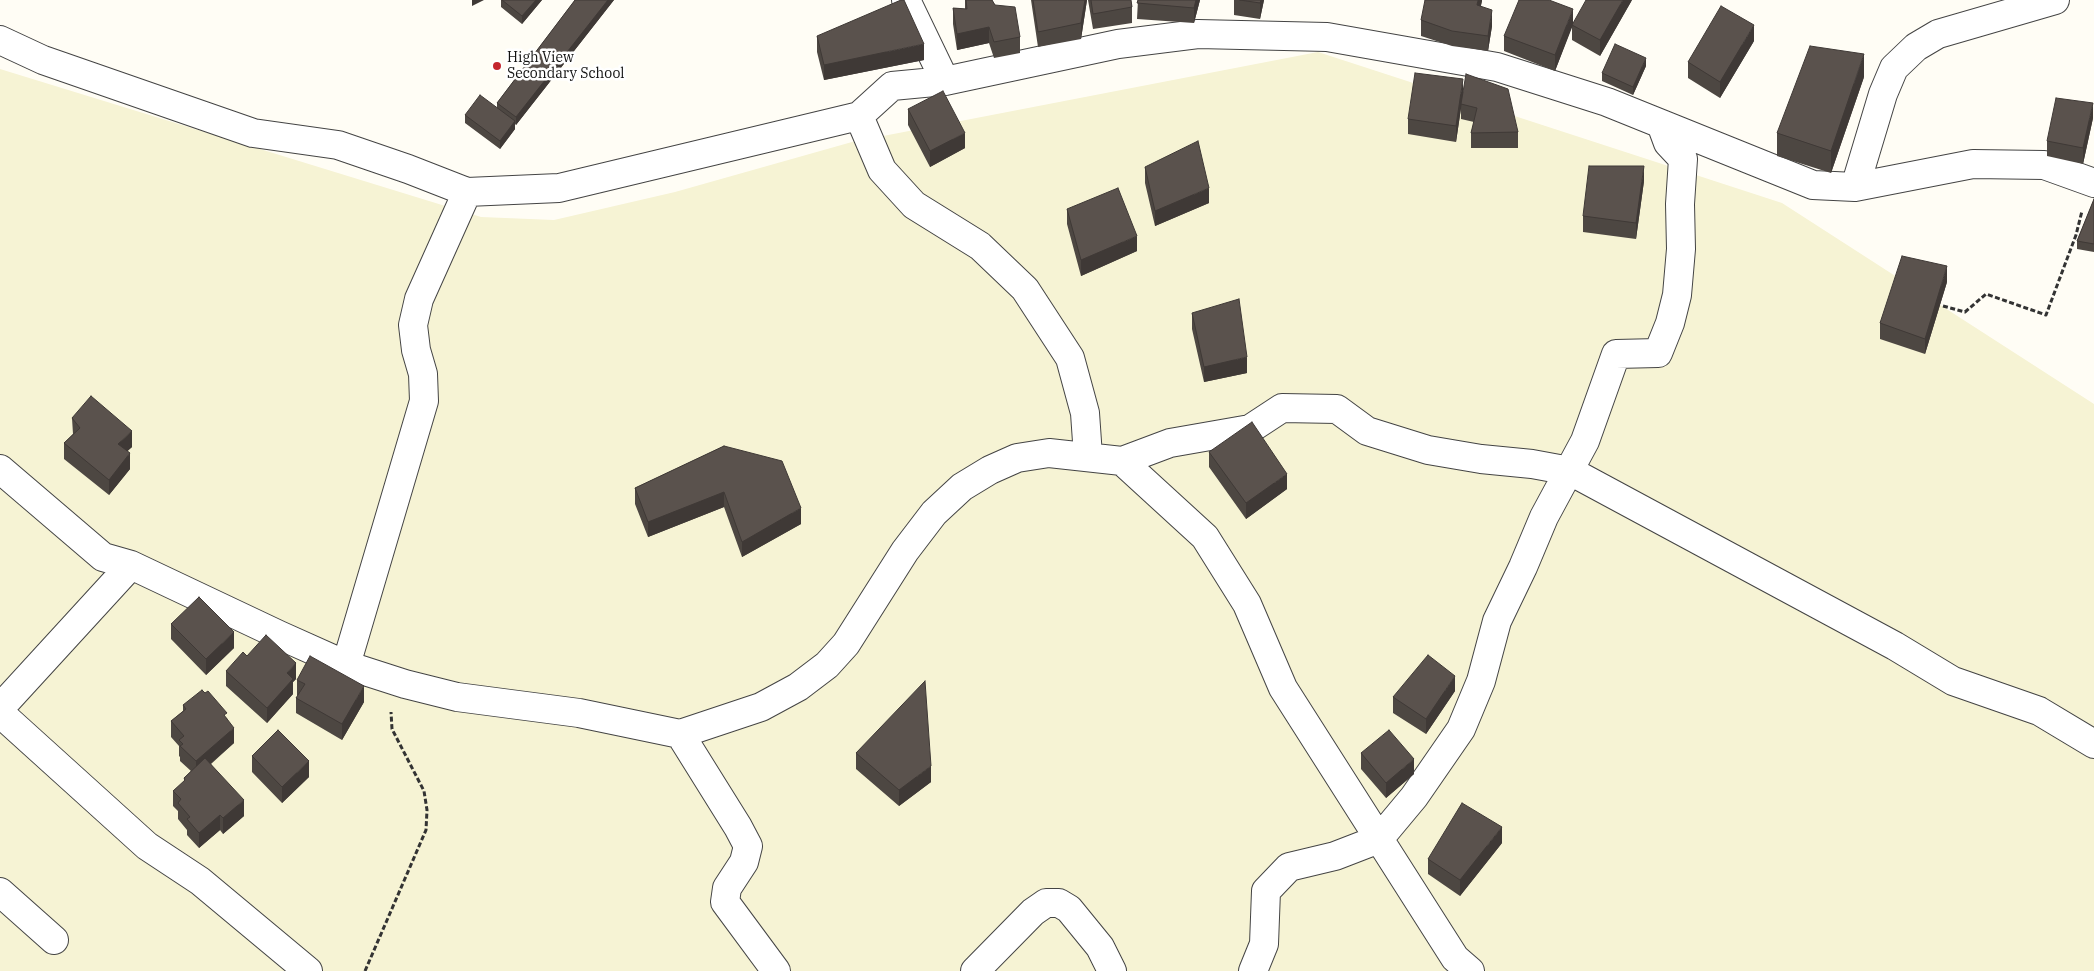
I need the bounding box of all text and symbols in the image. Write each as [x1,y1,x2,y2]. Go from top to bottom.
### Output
place label: High View Secondary School [507,50,624,82]
marker: High View Secondary School [491,60,503,72]

